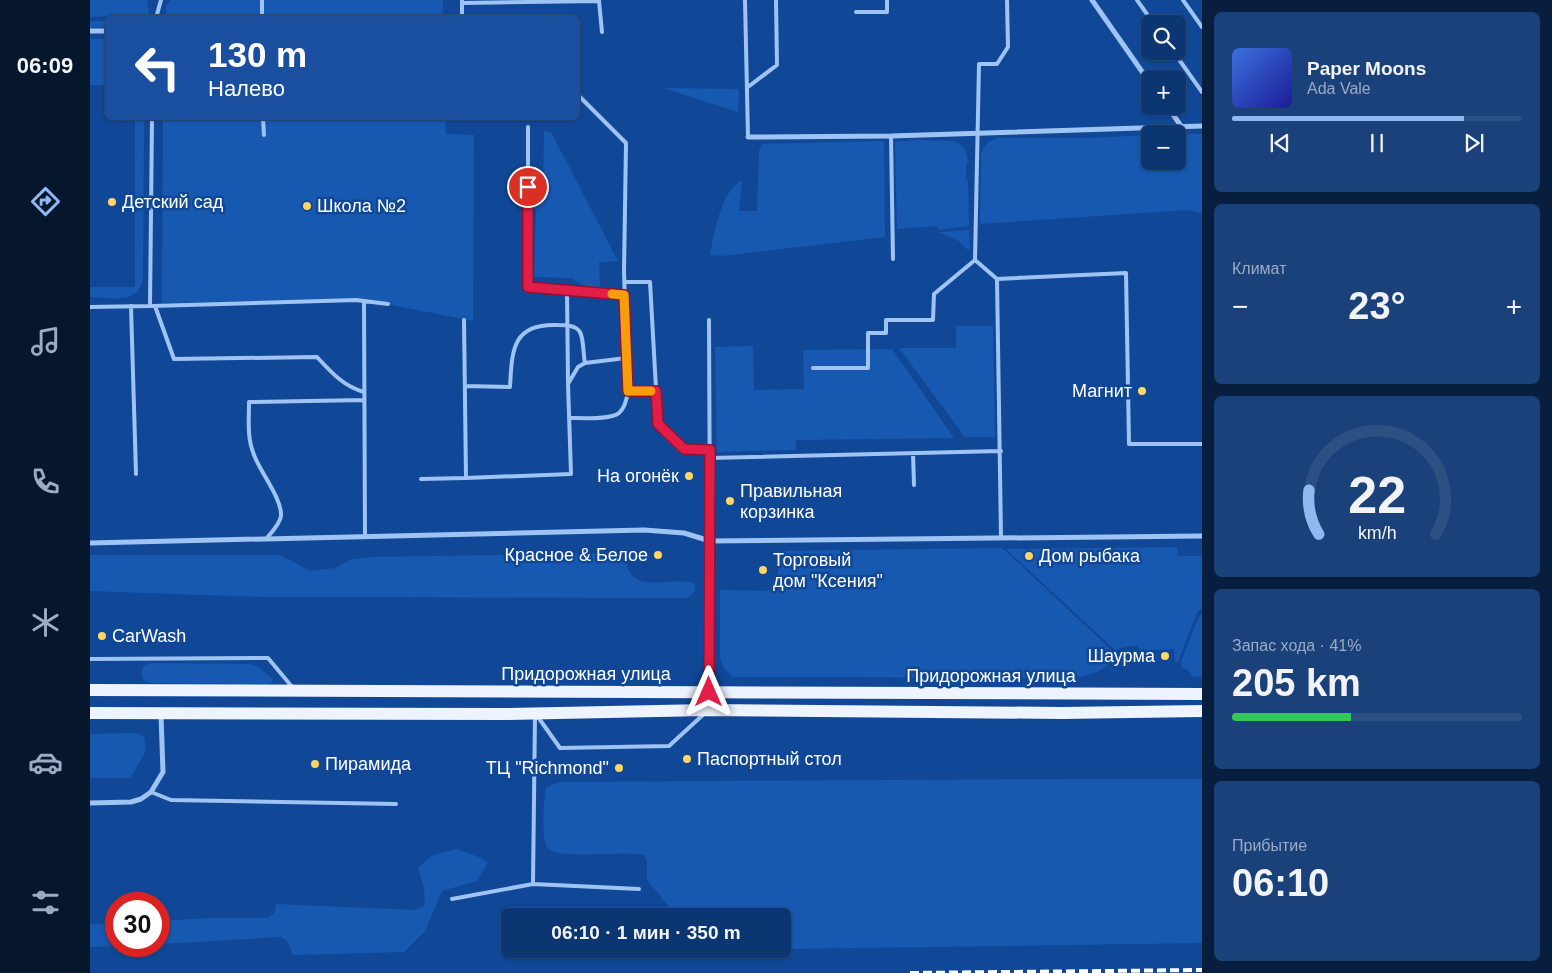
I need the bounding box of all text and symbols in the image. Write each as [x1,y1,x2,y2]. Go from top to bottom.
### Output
map controls [1141,15,1186,170]
button: search [1141,15,1186,60]
icon: left [125,35,190,100]
text: 130 m [208,35,307,74]
text: 06:09 [17,53,73,78]
text: Paper Moons [1307,58,1426,79]
button: + [1141,70,1186,115]
text: Налево [208,76,285,101]
text: Ada Vale [1307,80,1371,97]
button: − [1141,125,1186,170]
icon: previous [1266,129,1294,157]
icon: pause [1363,129,1391,157]
icon: next [1460,129,1488,157]
pin [507,166,549,208]
icon: arrive [514,173,542,201]
icon: directions [28,184,63,219]
place label: Детский сад [122,192,224,212]
marker: Детский сад [106,196,118,208]
place label: Школа №2 [317,196,406,216]
marker: Школа №2 [301,200,313,212]
text: Климат [1232,260,1286,277]
text: 23° [1348,285,1406,327]
text: − [1232,291,1248,322]
text: + [1506,291,1522,322]
icon: music [28,324,63,359]
place label: Магнит [1072,381,1132,401]
marker: Магнит [1136,385,1148,397]
icon: phone [28,464,63,499]
place label: На огонёк [597,466,679,486]
text: 22 [1348,466,1406,524]
marker: На огонёк [683,470,695,482]
place label: Правильная корзинка [740,481,842,522]
marker: Правильная корзинка [724,495,736,507]
text: km/h [1358,523,1396,543]
place label: Красное & Белое [505,545,648,565]
place label: Дом рыбака [1039,546,1141,566]
marker: Красное & Белое [652,549,664,561]
place label: Торговый дом "Ксения" [773,550,883,591]
marker: Дом рыбака [1023,550,1035,562]
marker: Торговый дом "Ксения" [757,564,769,576]
icon: climate [28,605,63,640]
place label: CarWash [112,626,186,646]
marker: CarWash [96,630,108,642]
text: Запас хода · 41% [1232,637,1361,654]
place label: Шаурма [1088,646,1156,666]
marker: Шаурма [1159,650,1171,662]
text: 205 km [1232,662,1361,704]
street label: Придорожная улица [501,664,672,684]
position arrow [682,665,734,717]
street label: Придорожная улица [906,666,1077,686]
icon: car [28,745,63,780]
place label: Паспортный стол [697,749,842,769]
marker: Паспортный стол [681,753,693,765]
place label: Пирамида [325,754,412,774]
marker: Пирамида [309,758,321,770]
place label: ТЦ "Richmond" [486,758,609,778]
marker: ТЦ "Richmond" [613,762,625,774]
text: Прибытие [1232,837,1307,854]
text: 06:10 [1232,862,1329,904]
icon: filters [28,885,63,920]
speed limit sign: 30 [105,892,170,957]
text: 06:10 · 1 мин · 350 m [551,922,741,943]

